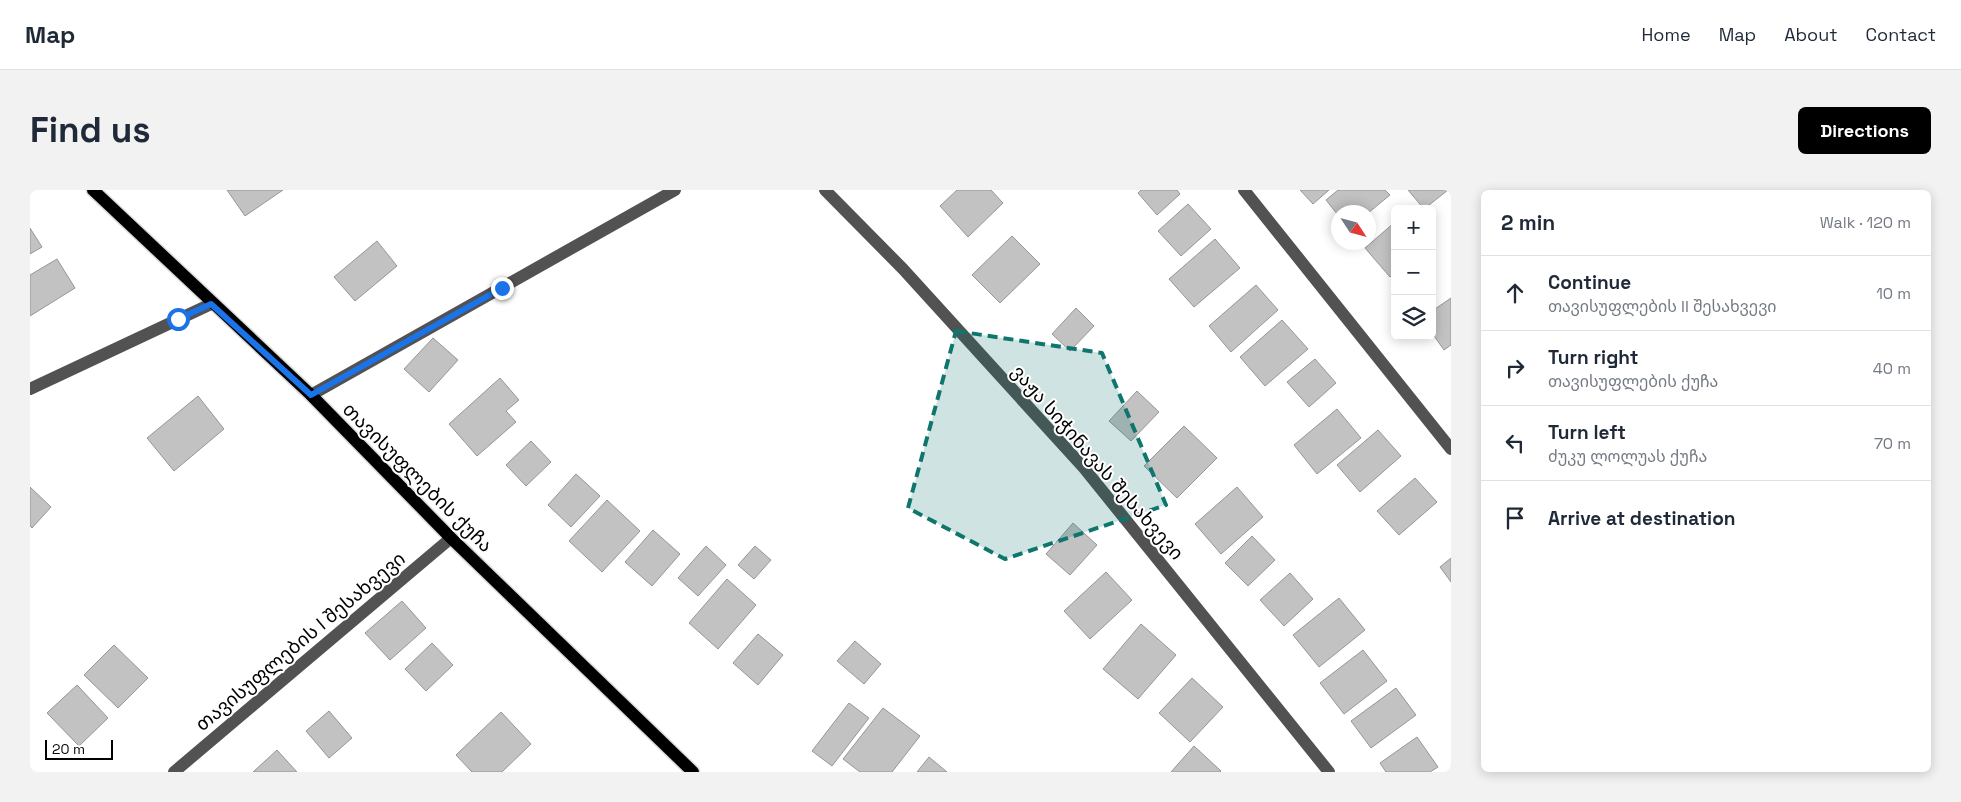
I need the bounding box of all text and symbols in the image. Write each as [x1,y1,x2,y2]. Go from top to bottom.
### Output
text: Map [25,19,75,50]
text: Home [1642,23,1691,46]
text: Map [1719,23,1756,46]
text: About [1784,23,1838,46]
text: Contact [1866,23,1936,46]
button: Directions [1798,107,1931,154]
text: Find us [30,108,151,152]
north arrow [1331,205,1376,250]
map controls [1391,205,1436,340]
button: + [1391,205,1436,250]
text: 2 min [1501,209,1555,236]
text: Walk · 120 m [1820,212,1911,233]
button: − [1391,250,1436,295]
text: Continue [1548,270,1631,295]
route end [491,277,514,300]
icon: ahead [1501,279,1529,307]
text: 10 m [1876,283,1911,304]
button: layers [1391,295,1436,340]
text: თავისუფლების II შესახვევი [1548,296,1777,317]
route start [167,308,190,331]
text: Turn right [1548,345,1638,370]
icon: right [1501,354,1529,382]
text: 40 m [1873,358,1911,379]
street label: ვაჟა სიჭინავას შესახვევი [1006,360,1189,565]
text: თავისუფლების ქუჩა [1548,371,1718,392]
street label: თავისუფლების ქუჩა [337,397,498,558]
text: Turn left [1548,420,1626,445]
icon: left [1501,429,1529,457]
text: 70 m [1874,433,1911,454]
text: ძუკუ ლოლუას ქუჩა [1548,446,1707,467]
icon: arrive [1501,504,1529,532]
text: Arrive at destination [1548,506,1736,531]
street label: თავისუფლების I შესახვევი [190,546,411,737]
scale bar [45,737,112,760]
text: 20 m [52,740,85,758]

